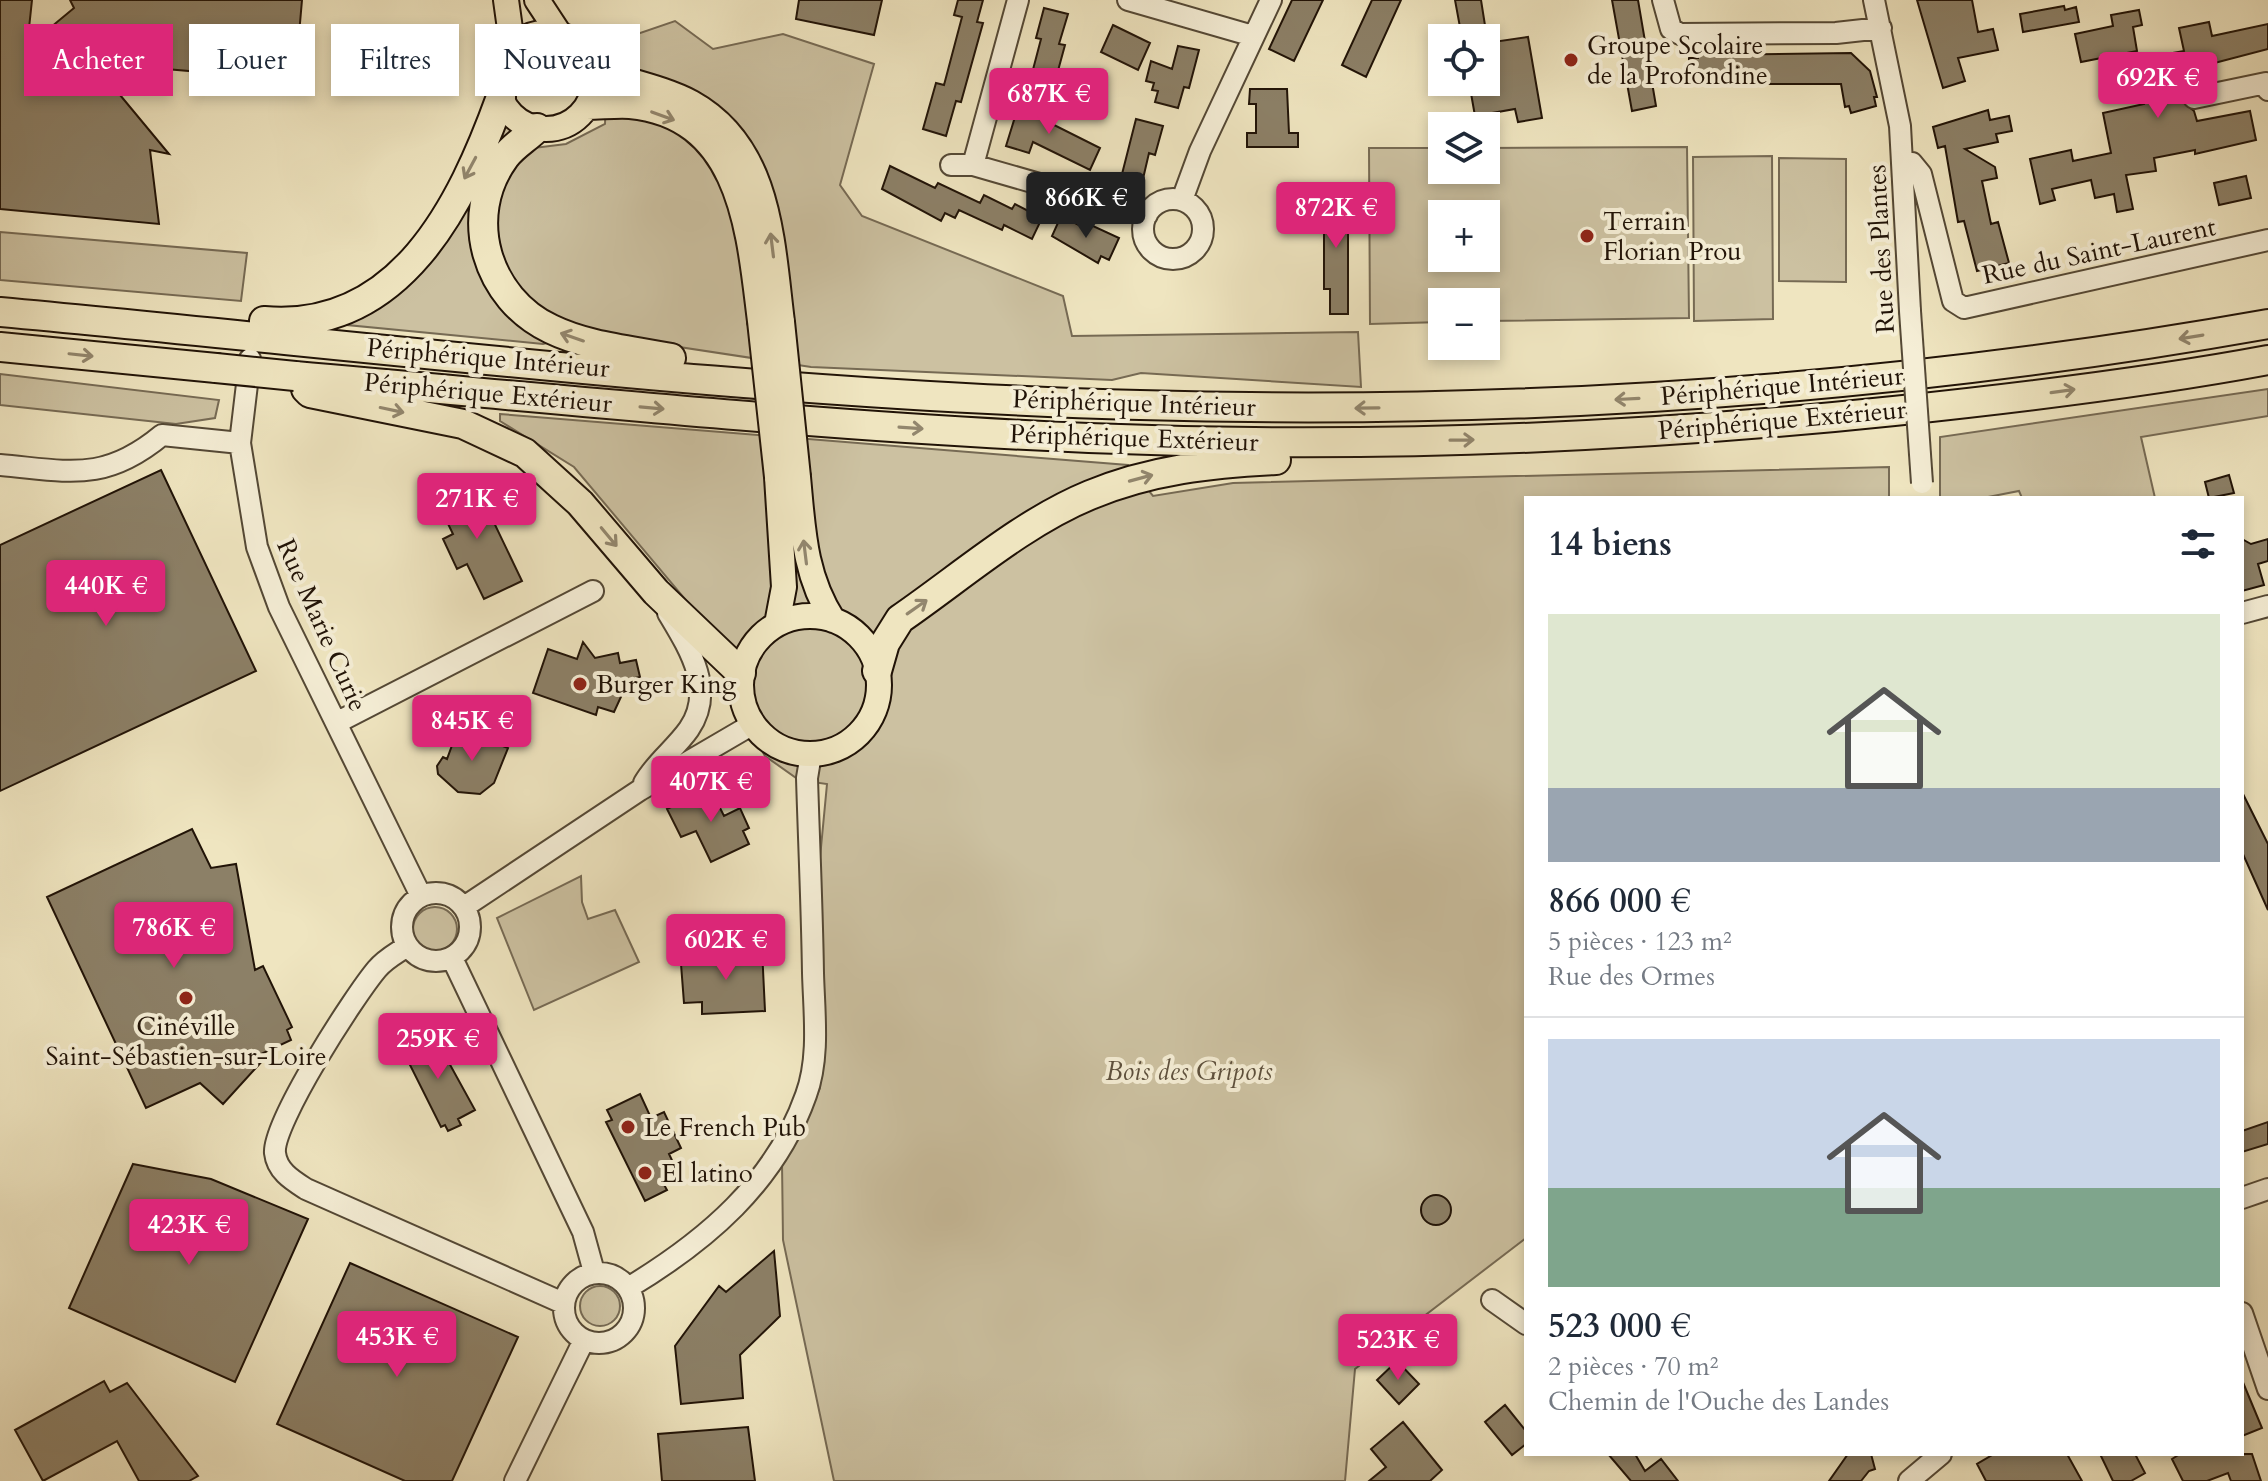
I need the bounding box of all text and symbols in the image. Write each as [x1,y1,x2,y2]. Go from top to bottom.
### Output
chip: Acheter [24,24,173,96]
chip: Louer [189,24,315,96]
chip: Filtres [331,24,459,96]
chip: Nouveau [475,24,640,96]
map controls [1428,24,1500,360]
button: locate [1428,24,1500,96]
place label: Groupe Scolaire de la Profondine [1587,28,1768,93]
marker: Groupe Scolaire de la Profondine [1562,51,1580,69]
pin: 692K € [2093,52,2223,120]
text: 692K € [2116,60,2200,95]
pin: 687K € [984,68,1114,136]
text: 687K € [1007,76,1091,111]
one-way arrow [650,110,675,124]
button: layers [1428,112,1500,184]
one-way arrow [462,156,478,179]
street label: Rue des Plantes [1859,164,1903,334]
pin: 866K € [1021,172,1151,240]
text: 866K € [1044,180,1128,215]
pin: 872K € [1271,182,1401,250]
text: 872K € [1294,190,1378,225]
button: + [1428,200,1500,272]
place label: Terrain Florian Prou [1603,204,1741,269]
street label: Rue du Saint-Laurent [1979,209,2219,293]
marker: Terrain Florian Prou [1578,227,1596,245]
one-way arrow [765,232,780,259]
button: − [1428,288,1500,360]
one-way arrow [560,328,585,343]
street label: Périphérique Intérieur [365,330,611,386]
one-way arrow [2179,330,2204,345]
one-way arrow [67,347,94,362]
street label: Périphérique Intérieur [1659,358,1905,414]
street label: Périphérique Extérieur [362,365,614,421]
street label: Périphérique Intérieur [1012,381,1257,425]
one-way arrow [2049,383,2076,398]
one-way arrow [1614,392,1641,407]
street label: Périphérique Extérieur [1656,392,1908,448]
one-way arrow [1354,400,1381,415]
one-way arrow [638,401,665,416]
one-way arrow [378,403,404,418]
street label: Périphérique Extérieur [1009,416,1260,460]
one-way arrow [897,421,924,436]
one-way arrow [1448,433,1475,448]
one-way arrow [1127,470,1153,485]
pin: 271K € [412,473,542,541]
text: 271K € [435,481,519,516]
text: 14 biens [1548,521,1672,567]
icon: filters [2176,522,2220,566]
one-way arrow [599,526,617,546]
street label: Rue Marie Curie [268,533,376,717]
one-way arrow [798,539,813,565]
pin: 440K € [41,560,171,628]
text: 440K € [64,568,148,603]
one-way arrow [906,599,928,616]
icon: home [1812,666,1956,810]
place label: Burger King [596,667,737,702]
marker: Burger King [571,675,589,693]
pin: 845K € [407,695,537,763]
text: 845K € [430,703,514,738]
pin: 407K € [646,756,776,824]
text: 407K € [669,764,753,799]
text: 866 000 € [1548,878,1691,924]
pin: 786K € [109,902,239,970]
text: 786K € [132,910,216,945]
pin: 602K € [661,914,791,982]
text: 602K € [684,922,768,957]
text: 5 pièces · 123 m² [1548,924,1732,959]
text: Rue des Ormes [1548,959,1715,994]
marker: Cinéville Saint-Sébastien-sur-Loire [177,989,195,1007]
place label: Cinéville Saint-Sébastien-sur-Loire [46,1009,327,1074]
pin: 259K € [373,1013,503,1081]
text: 259K € [396,1021,480,1056]
park label: Bois des Gripots [1105,1054,1273,1089]
icon: home [1812,1091,1956,1235]
place label: Le French Pub [644,1110,806,1145]
marker: Le French Pub [619,1118,637,1136]
place label: El latino [661,1156,753,1191]
marker: El latino [636,1164,654,1182]
pin: 423K € [124,1199,254,1267]
text: 423K € [147,1207,231,1242]
text: 523 000 € [1548,1303,1691,1349]
pin: 453K € [332,1311,462,1379]
pin: 523K € [1333,1314,1463,1382]
text: 453K € [355,1319,439,1354]
text: 523K € [1356,1322,1440,1357]
text: 2 pièces · 70 m² [1548,1349,1719,1384]
text: Chemin de l'Ouche des Landes [1548,1384,1889,1419]

